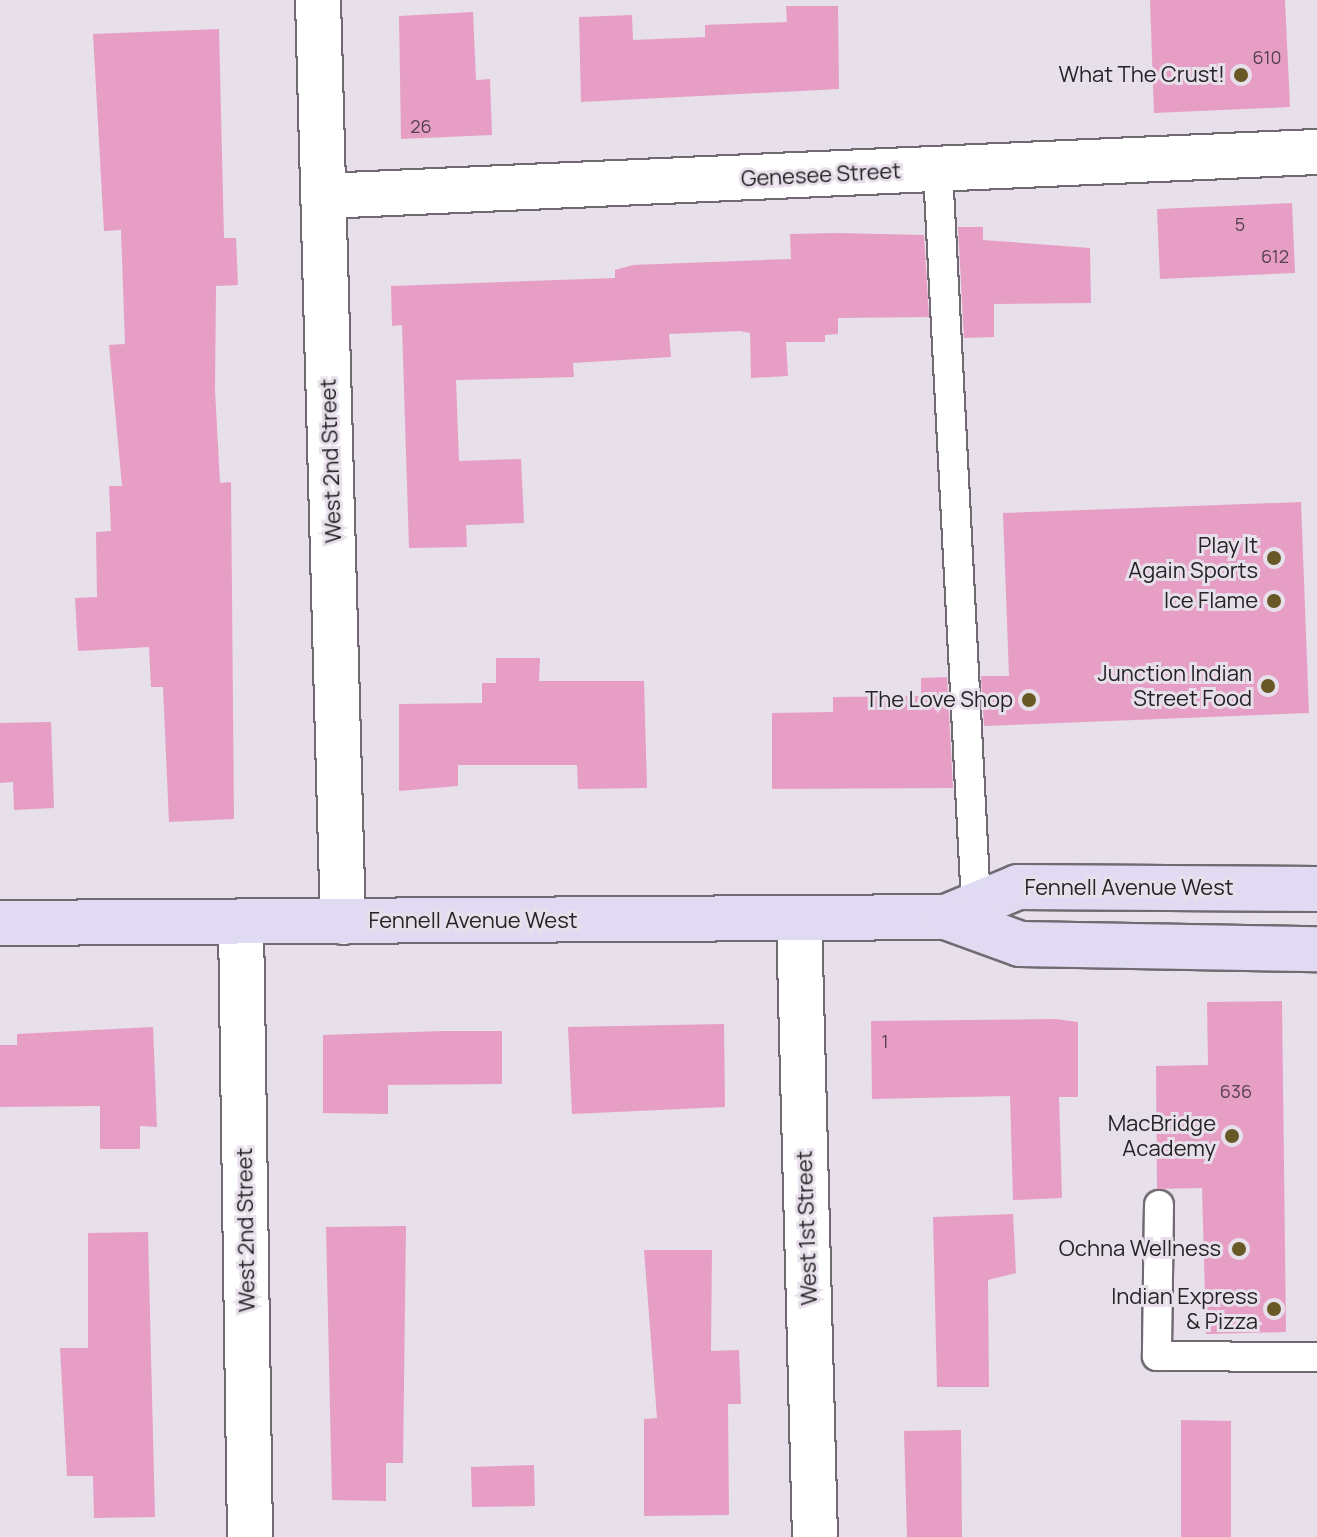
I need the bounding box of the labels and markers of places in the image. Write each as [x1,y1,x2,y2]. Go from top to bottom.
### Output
place label: What The Crust! [1058,62,1225,88]
marker: What The Crust! [1232,66,1250,84]
place label: Play It Again Sports [1128,532,1258,584]
marker: Play It Again Sports [1265,549,1283,567]
place label: Ice Flame [1164,588,1258,614]
marker: Ice Flame [1265,592,1283,610]
place label: Junction Indian Street Food [1098,660,1252,712]
marker: Junction Indian Street Food [1259,677,1277,695]
place label: The Love Shop [865,687,1013,713]
marker: The Love Shop [1020,691,1038,709]
place label: MacBridge Academy [1108,1110,1216,1162]
marker: MacBridge Academy [1223,1127,1241,1145]
place label: Ochna Wellness [1059,1236,1221,1262]
marker: Ochna Wellness [1228,1238,1250,1260]
place label: Indian Express & Pizza [1111,1283,1258,1334]
marker: Indian Express & Pizza [1265,1300,1283,1318]

